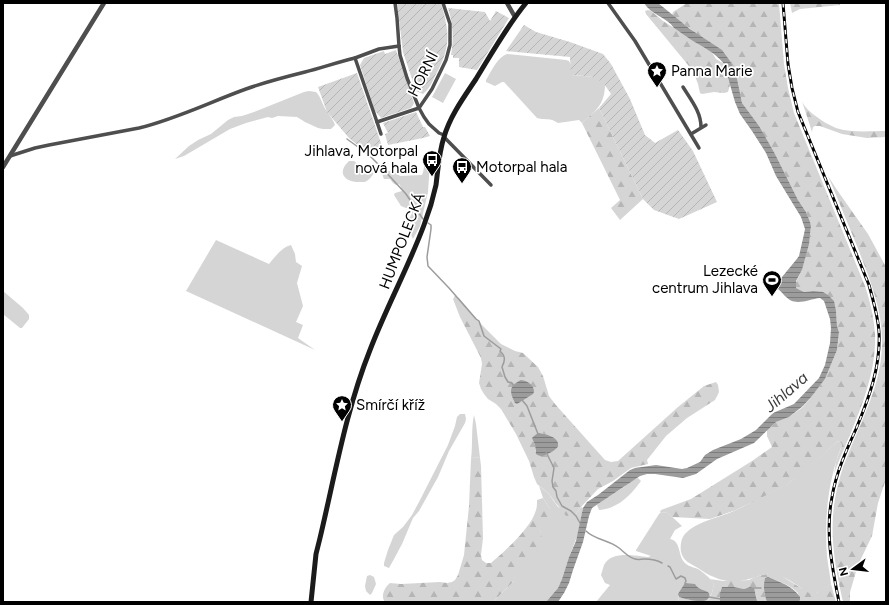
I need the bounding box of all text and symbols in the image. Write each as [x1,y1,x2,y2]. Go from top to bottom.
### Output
street label: HORNÍ [404,48,442,99]
place icon: Panna Marie [646,60,668,88]
place label: Panna Marie [671,62,752,80]
place label: Jihlava, Motorpal nová hala [305,142,418,177]
bus stop icon: Jihlava, Motorpal nová hala [421,149,443,177]
bus stop icon: Motorpal hala [451,156,473,184]
place label: Motorpal hala [476,158,567,176]
street label: HUMPOLECKÁ [375,190,429,292]
place label: Lezecké centrum Jihlava [652,262,758,297]
sports icon: Lezecké centrum Jihlava [761,269,783,297]
water label: Jihlava [760,368,812,417]
place icon: Smírčí kříž [331,394,353,422]
place label: Smírčí kříž [356,396,425,414]
north arrow [833,549,873,589]
text: N [836,566,851,577]

